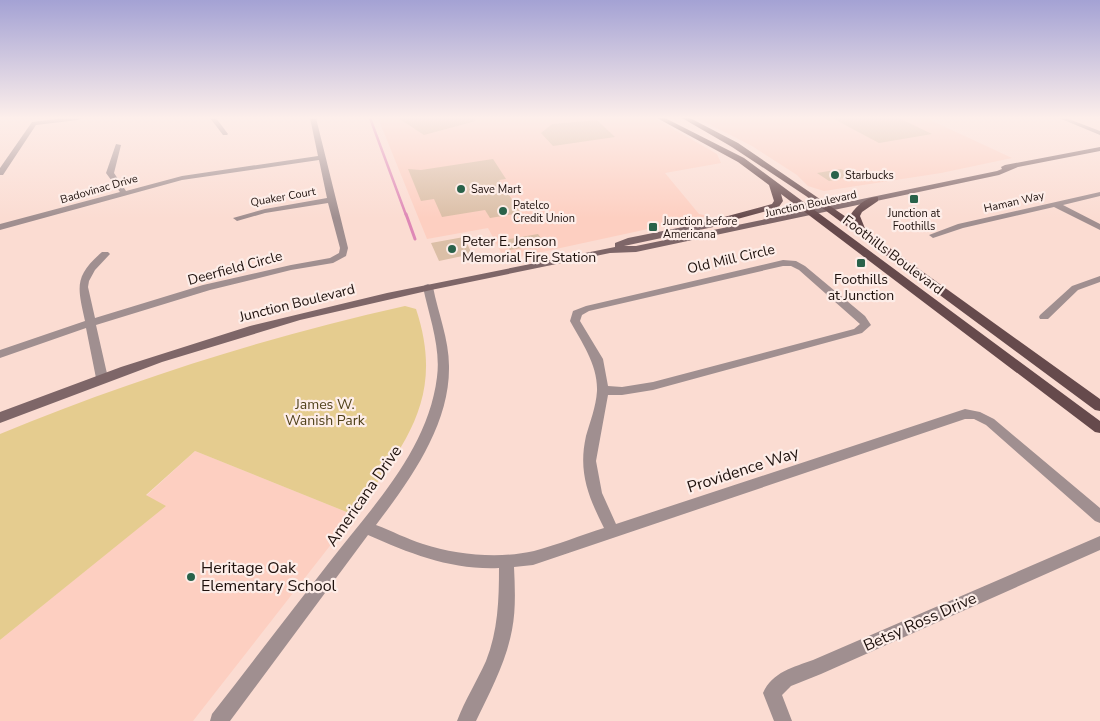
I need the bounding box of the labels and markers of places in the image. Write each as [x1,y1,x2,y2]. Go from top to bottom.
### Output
place label: Starbucks [845,168,894,183]
marker: Starbucks [829,169,841,181]
place label: Save Mart [471,182,521,197]
marker: Save Mart [455,183,467,195]
marker: Junction at Foothills [908,193,920,205]
place label: Patelco Credit Union [513,198,575,226]
marker: Patelco Credit Union [497,205,509,217]
place label: Junction at Foothills [887,206,940,234]
place label: Junction before Americana [662,214,737,242]
marker: Junction before Americana [647,221,659,233]
place label: Peter E. Jenson Memorial Fire Station [462,232,596,267]
marker: Peter E. Jenson Memorial Fire Station [446,243,458,255]
marker: Foothills at Junction [855,257,867,269]
place label: Foothills at Junction [828,270,894,305]
place label: Heritage Oak Elementary School [201,557,337,597]
marker: Heritage Oak Elementary School [185,571,197,583]

